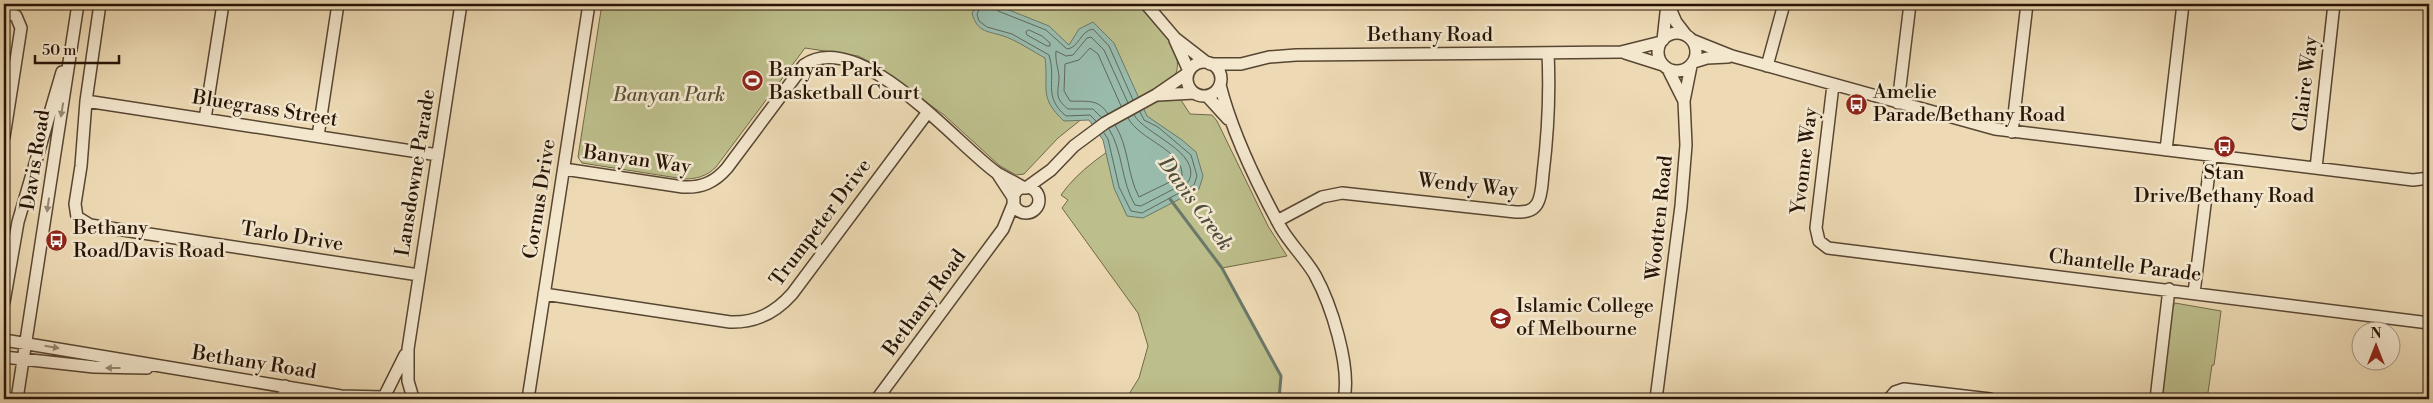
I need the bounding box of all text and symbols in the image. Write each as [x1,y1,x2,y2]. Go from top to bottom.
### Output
street label: Bethany Road [1366,23,1493,48]
scale bar [35,32,119,64]
street label: Claire Way [2288,35,2324,133]
text: 50 m [42,41,76,60]
place label: Banyan Park Basketball Court [768,58,920,106]
sports icon: Banyan Park Basketball Court [741,69,765,93]
place label: Amelie Parade/Bethany Road [1872,80,2066,128]
park label: Banyan Park [612,83,725,108]
street label: Bluegrass Street [189,85,340,133]
street label: Lansdowne Parade [390,88,442,258]
bus stop icon: Amelie Parade/Bethany Road [1845,92,1869,116]
one-way arrow [58,102,66,118]
street label: Yvonne Way [1786,106,1824,217]
street label: Davis Road [16,107,56,212]
bus stop icon: Stan Drive/Bethany Road [2212,135,2236,159]
street label: Cornus Drive [518,137,562,261]
street label: Banyan Way [581,140,693,180]
water label: Davis Creek [1151,151,1238,256]
street label: Trumpeter Drive [765,154,877,292]
street label: Wootten Road [1641,154,1679,283]
place label: Stan Drive/Bethany Road [2134,161,2315,209]
street label: Wendy Way [1416,168,1520,204]
one-way arrow [43,197,51,213]
place label: Bethany Road/Davis Road [72,216,225,264]
street label: Tarlo Drive [239,217,345,257]
bus stop icon: Bethany Road/Davis Road [45,228,69,252]
street label: Bethany Road [877,244,972,362]
street label: Chantelle Parade [2047,244,2203,288]
place label: Islamic College of Melbourne [1516,294,1654,342]
school or university icon: Islamic College of Melbourne [1488,306,1512,330]
north arrow [2350,320,2400,370]
text: N [2370,325,2382,343]
street label: Bethany Road [189,341,319,385]
one-way arrow [44,344,60,352]
one-way arrow [105,364,121,372]

